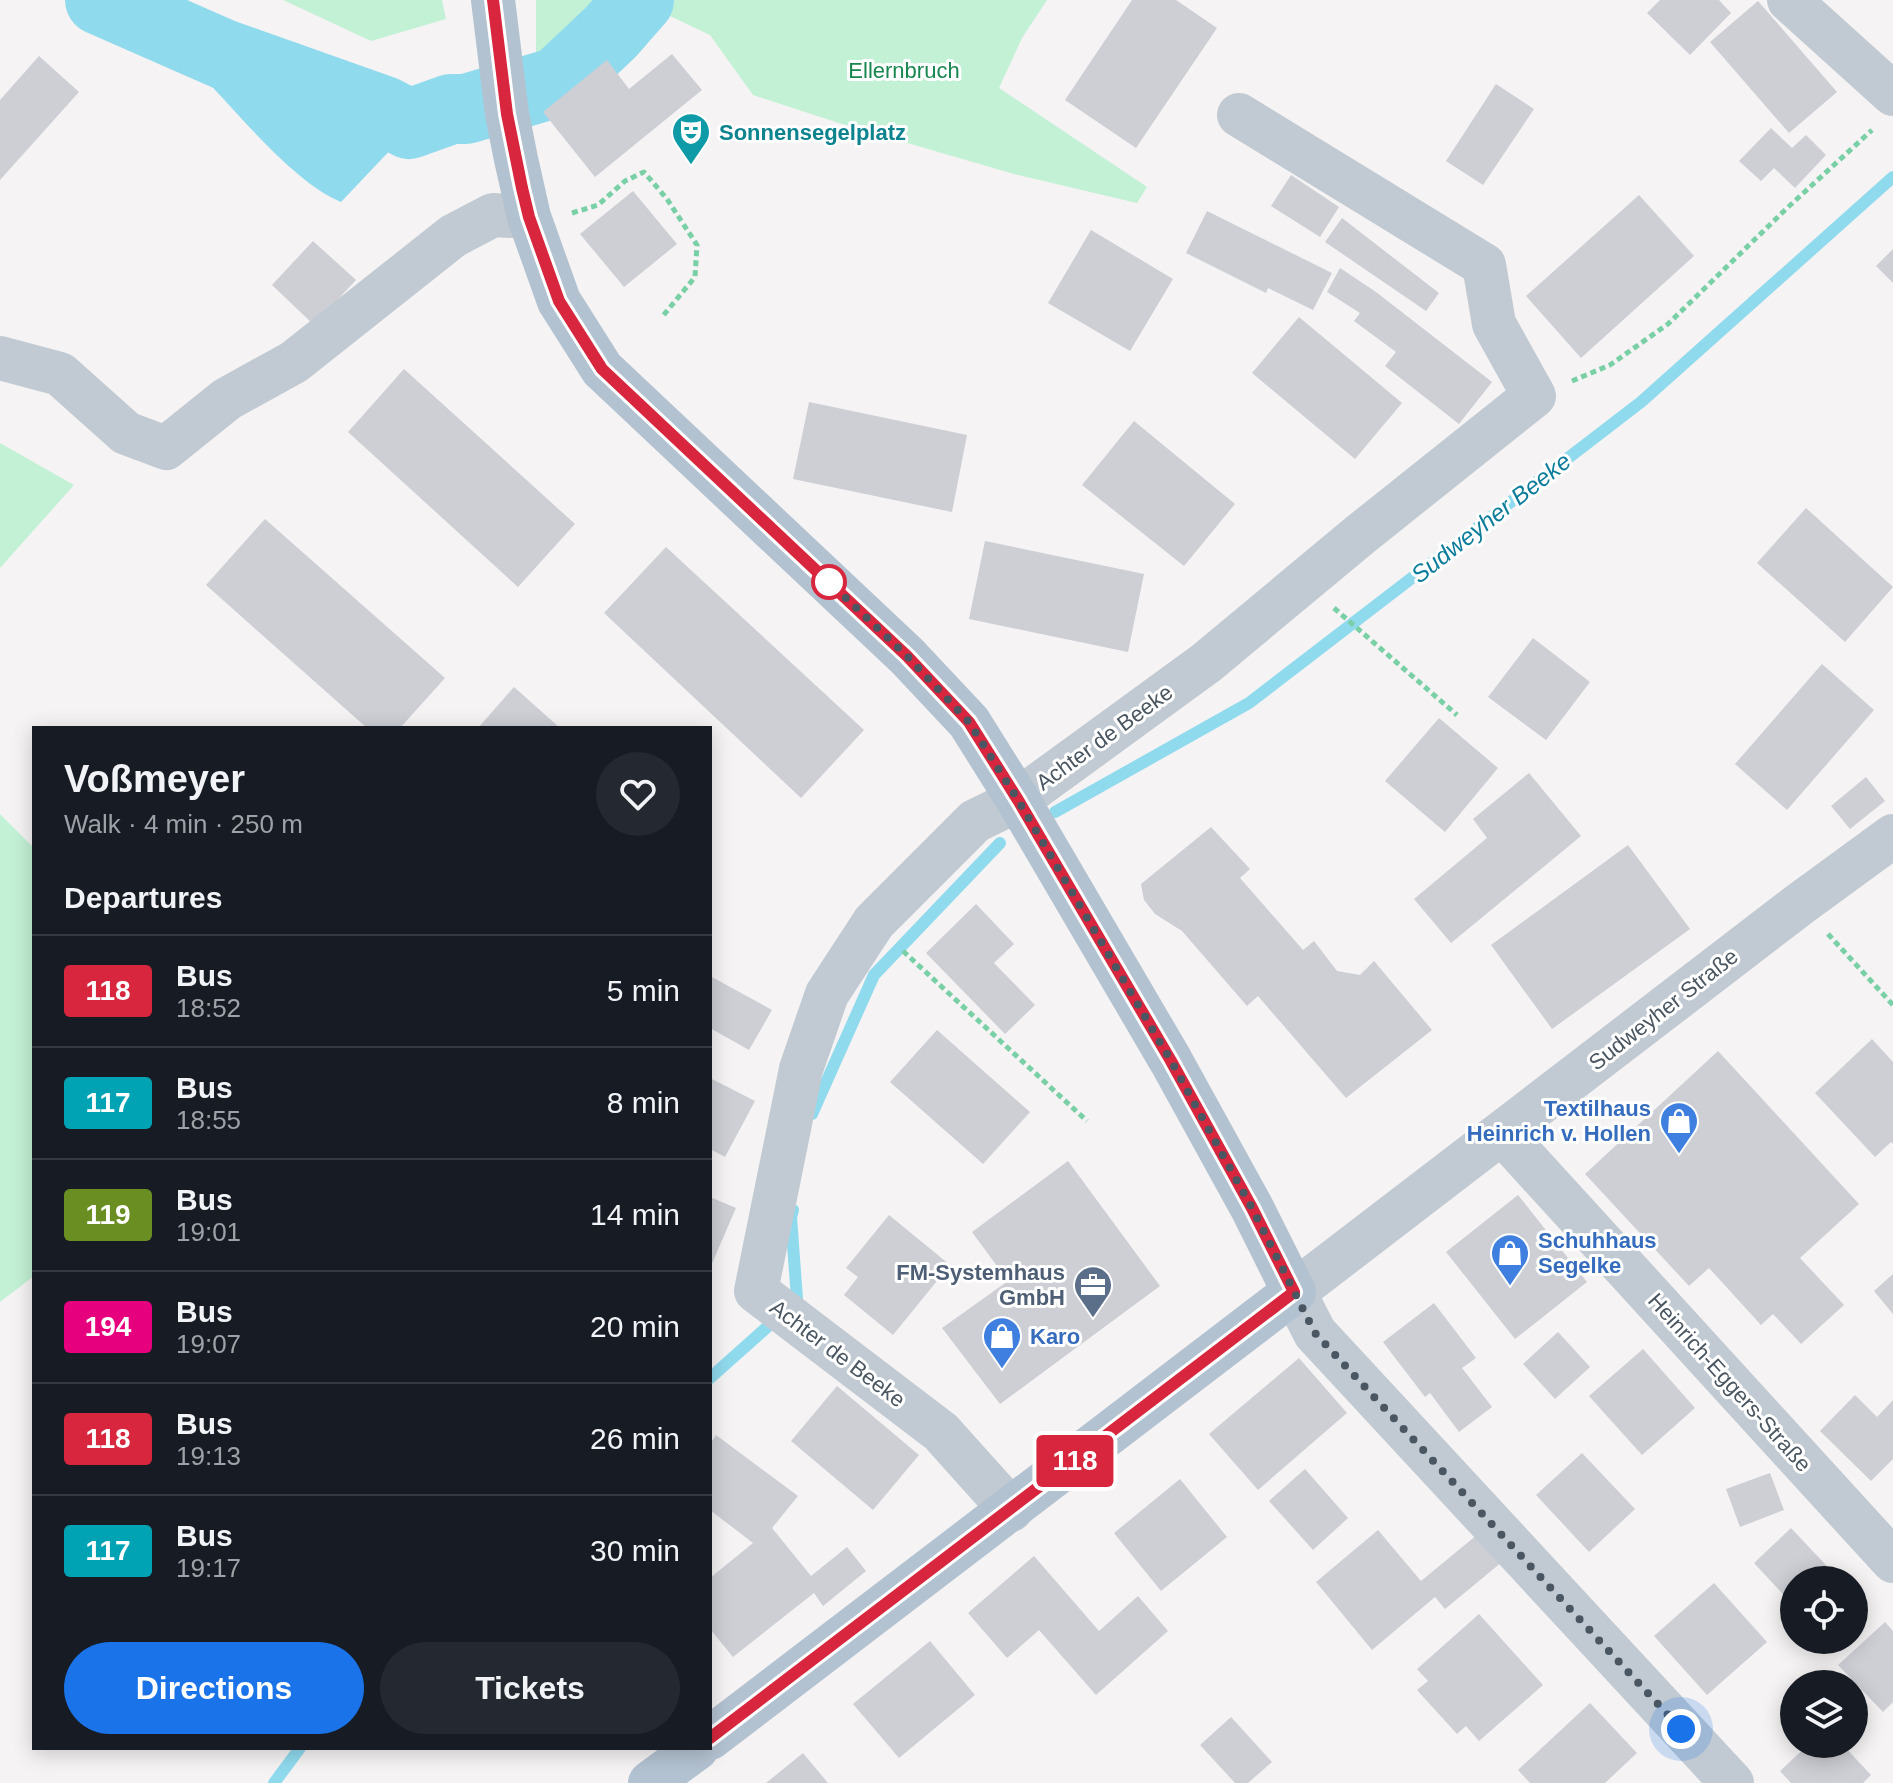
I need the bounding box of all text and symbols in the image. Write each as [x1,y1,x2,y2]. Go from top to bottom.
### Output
park label: Ellernbruch [848,58,960,83]
theatre icon: Sonnensegelplatz [670,111,712,166]
place label: Sonnensegelplatz [719,120,906,145]
water label: Sudweyher Beeke [1406,447,1576,588]
unlabelled marker [812,565,846,599]
street label: Achter de Beeke [1031,679,1177,795]
button: heart [596,752,680,836]
text: Voßmeyer [64,758,245,800]
text: Walk · 4 min · 250 m [64,809,303,839]
text: Departures [64,881,222,914]
street label: Sudweyher Straße [1584,943,1743,1075]
text: Bus [176,959,233,992]
text: 5 min [607,974,680,1007]
text: 118 [85,975,131,1006]
text: 18:52 [176,993,241,1023]
text: Bus [176,1071,233,1104]
text: 8 min [607,1086,680,1119]
text: 117 [85,1087,131,1118]
place label: Textilhaus Heinrich v. Hollen [1467,1096,1651,1146]
shop icon: Textilhaus Heinrich v. Hollen [1658,1100,1700,1155]
text: 18:55 [176,1105,241,1135]
text: Bus [176,1183,233,1216]
text: 14 min [590,1198,680,1231]
text: 119 [85,1199,131,1230]
text: 19:01 [176,1217,241,1247]
place label: Schuhhaus Segelke [1538,1228,1657,1278]
shop icon: Schuhhaus Segelke [1489,1232,1531,1287]
place label: FM-Systemhaus GmbH [896,1260,1065,1310]
office icon: FM-Systemhaus GmbH [1072,1264,1114,1319]
street label: Heinrich-Eggers-Straße [1643,1288,1816,1477]
street label: Achter de Beeke [765,1294,910,1412]
text: Bus [176,1295,233,1328]
text: 20 min [590,1310,680,1343]
text: 194 [85,1311,131,1342]
shop icon: Karo [981,1315,1023,1370]
place label: Karo [1030,1324,1080,1349]
text: 19:07 [176,1329,241,1359]
text: Bus [176,1407,233,1440]
text: 26 min [590,1422,680,1455]
text: 118 [85,1423,131,1454]
line badge: 118 [1029,1435,1121,1487]
text: 19:13 [176,1441,241,1471]
text: 118 [1052,1445,1098,1476]
text: Bus [176,1519,233,1552]
text: 30 min [590,1534,680,1567]
text: 117 [85,1535,131,1566]
text: 19:17 [176,1553,241,1583]
map controls [1780,1566,1868,1758]
button: locate [1780,1566,1868,1654]
button: Directions [64,1642,364,1734]
button: Tickets [380,1642,680,1734]
button: layers [1780,1670,1868,1758]
your location [1661,1709,1701,1749]

